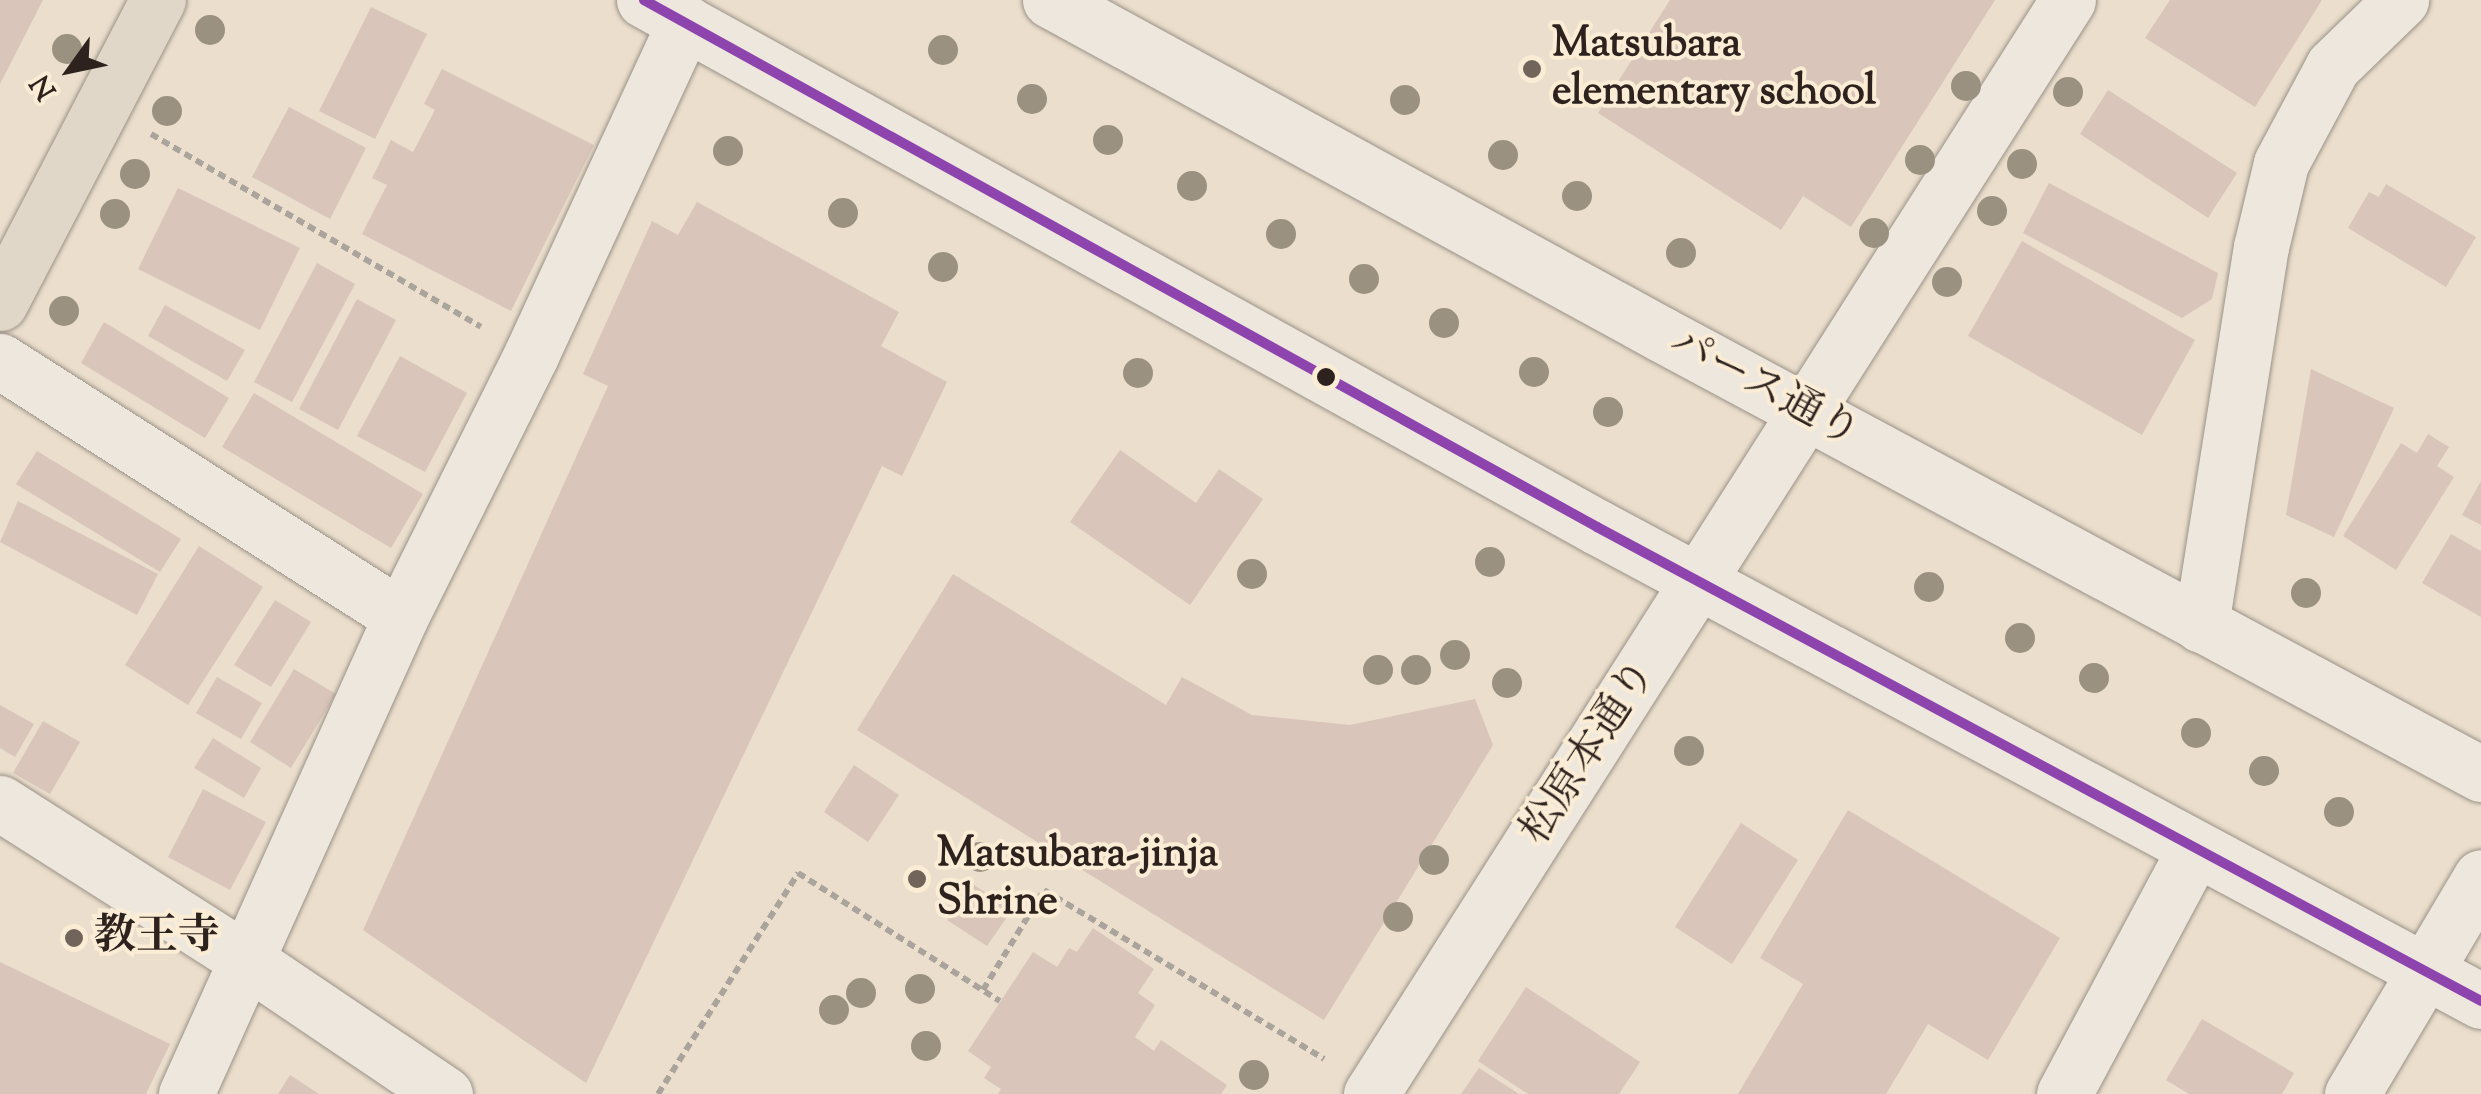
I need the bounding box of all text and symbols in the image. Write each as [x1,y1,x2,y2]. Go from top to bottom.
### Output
north arrow [20,20,120,120]
place label: Matsubara elementary school [1552,20,1876,118]
marker: Matsubara elementary school [1521,58,1543,80]
text: N [22,66,68,107]
street label: パース通り [1659,317,1869,461]
unlabelled marker [1316,367,1336,387]
street label: 松原本通り [1512,651,1668,855]
place label: Matsubara-jinja Shrine [937,830,1218,928]
marker: Matsubara-jinja Shrine [906,868,928,890]
place label: 教王寺 [94,913,220,963]
marker: 教王寺 [63,927,85,949]

